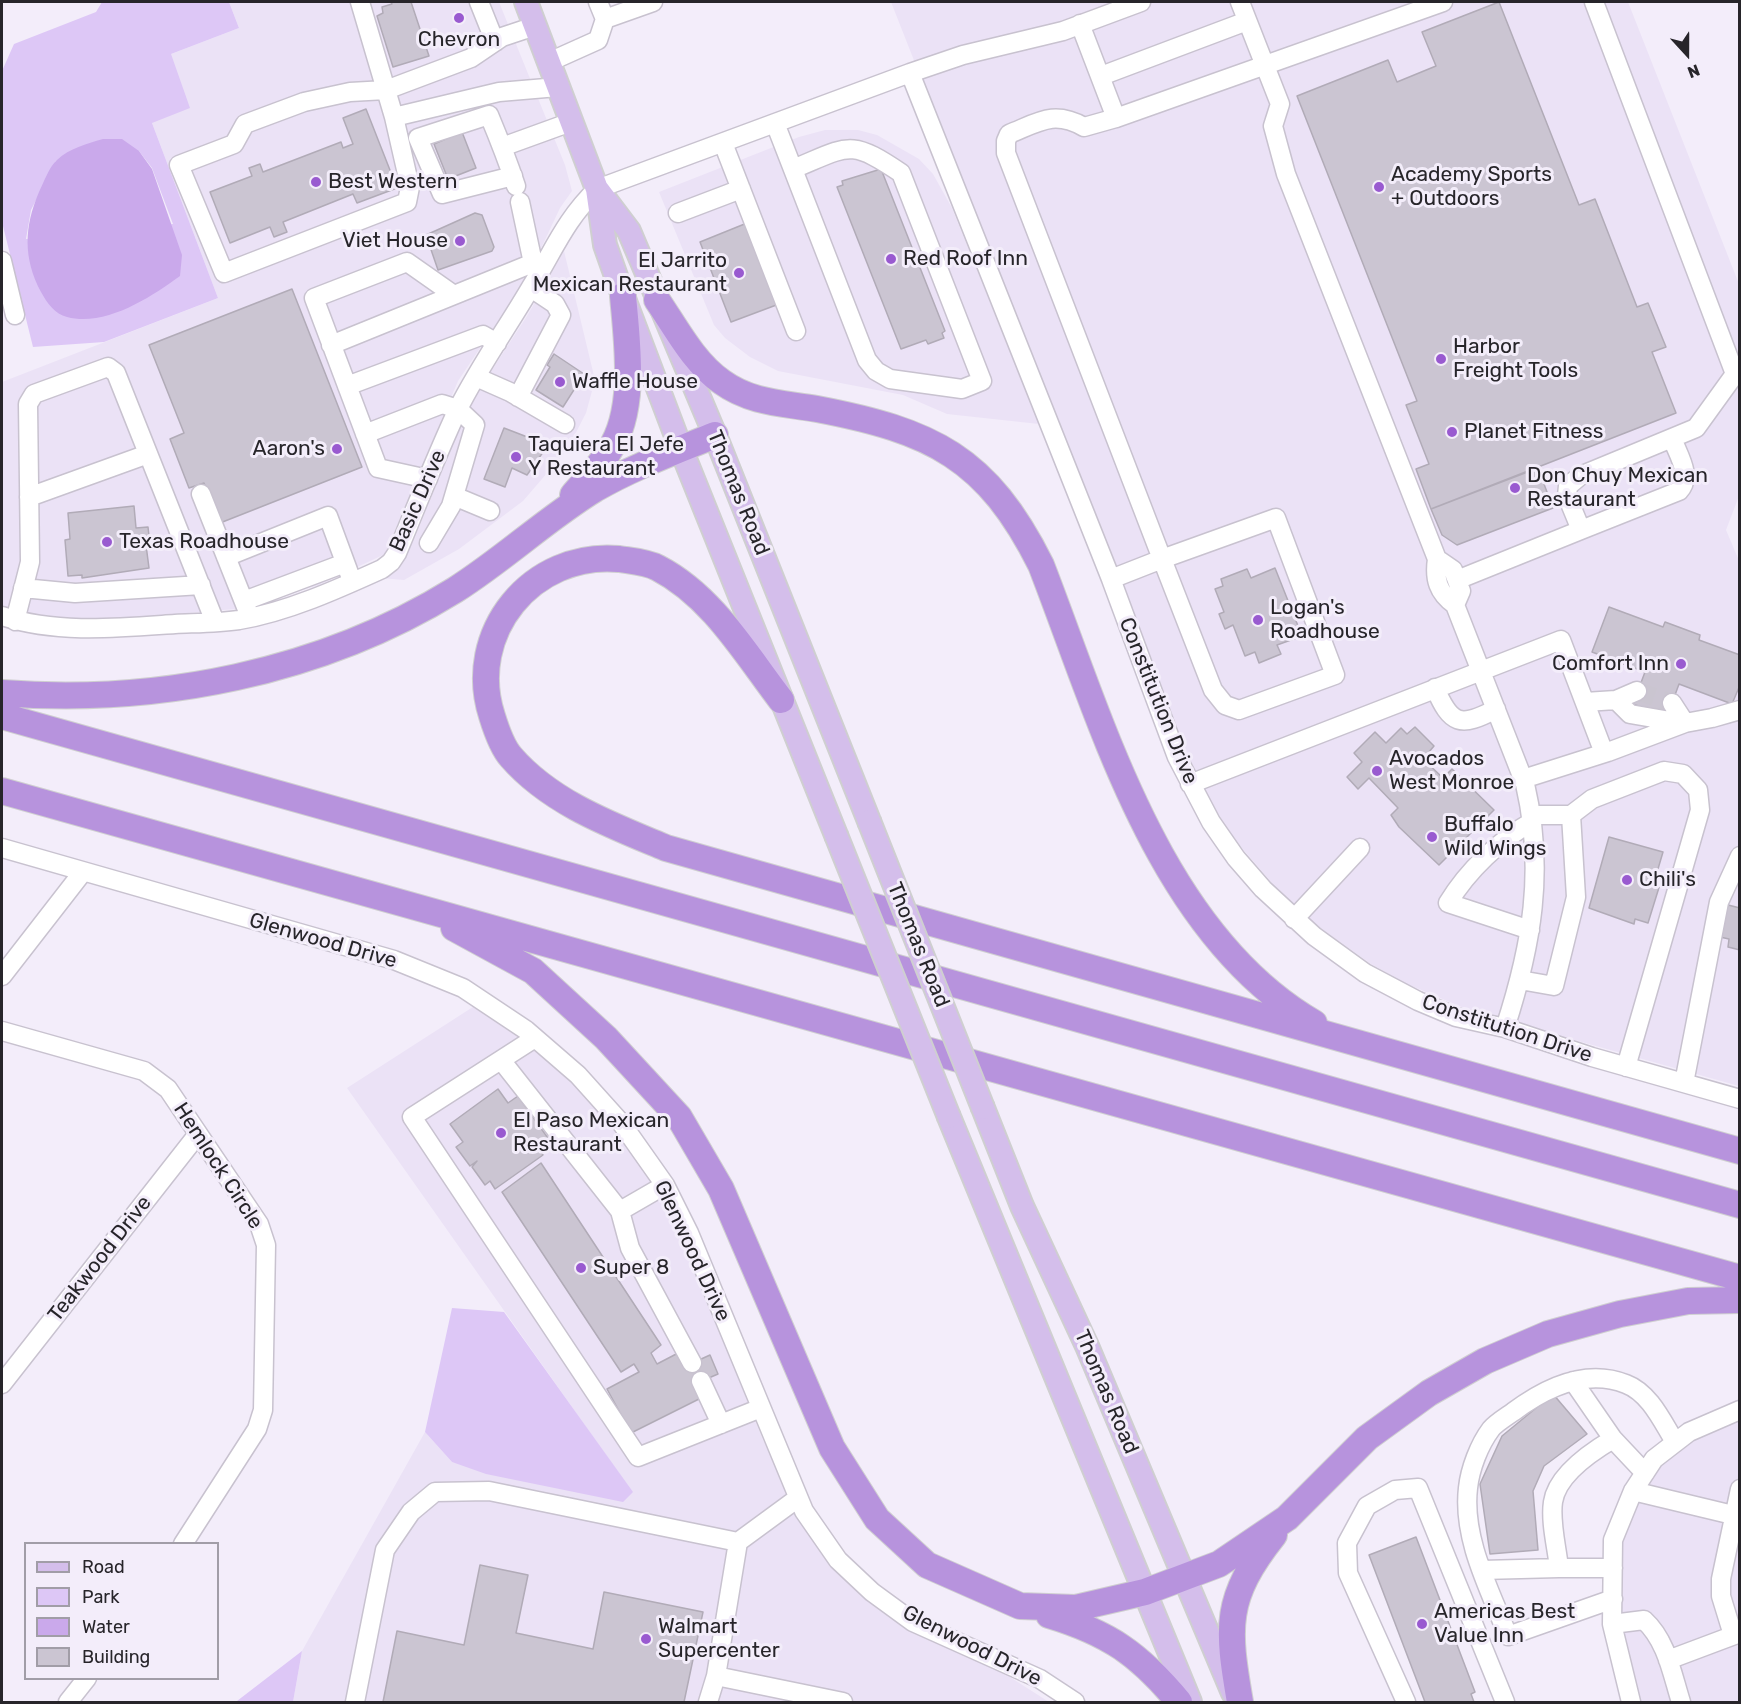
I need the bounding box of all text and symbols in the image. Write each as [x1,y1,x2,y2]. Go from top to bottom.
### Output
marker: Chevron [452,11,466,25]
north arrow [1657,24,1717,84]
place label: Chevron [418,27,500,53]
text: N [1685,60,1702,82]
place label: Academy Sports + Outdoors [1391,162,1552,212]
place label: Best Western [328,169,457,195]
marker: Best Western [309,175,323,189]
marker: Academy Sports + Outdoors [1372,180,1386,194]
place label: Viet House [342,228,448,254]
marker: Viet House [453,234,467,248]
place label: Red Roof Inn [903,246,1028,272]
place label: El Jarrito Mexican Restaurant [533,248,727,298]
marker: Red Roof Inn [884,252,898,266]
marker: El Jarrito Mexican Restaurant [732,266,746,280]
place label: Harbor Freight Tools [1453,334,1578,384]
marker: Harbor Freight Tools [1434,352,1448,366]
place label: Waffle House [572,369,698,395]
marker: Waffle House [553,375,567,389]
place label: Planet Fitness [1464,419,1603,445]
marker: Planet Fitness [1445,425,1459,439]
street label: Thomas Road [702,427,774,559]
place label: Taquiera El Jefe Y Restaurant [528,432,684,482]
place label: Aaron's [253,436,325,462]
marker: Aaron's [330,442,344,456]
street label: Basic Drive [384,446,452,556]
marker: Taquiera El Jefe Y Restaurant [509,450,523,464]
place label: Don Chuy Mexican Restaurant [1527,463,1708,513]
marker: Don Chuy Mexican Restaurant [1508,481,1522,495]
place label: Texas Roadhouse [119,529,289,555]
marker: Texas Roadhouse [100,535,114,549]
place label: Logan's Roadhouse [1270,595,1380,645]
marker: Logan's Roadhouse [1251,613,1265,627]
street label: Constitution Drive [1113,614,1203,788]
place label: Comfort Inn [1552,651,1669,677]
marker: Comfort Inn [1674,657,1688,671]
place label: Avocados West Monroe [1389,746,1514,796]
marker: Avocados West Monroe [1370,764,1384,778]
place label: Buffalo Wild Wings [1444,812,1547,862]
marker: Buffalo Wild Wings [1425,830,1439,844]
place label: Chili's [1639,867,1696,893]
marker: Chili's [1620,873,1634,887]
street label: Thomas Road [882,879,954,1011]
street label: Glenwood Drive [246,908,400,974]
street label: Constitution Drive [1419,990,1595,1068]
street label: Hemlock Circle [168,1098,268,1234]
place label: El Paso Mexican Restaurant [513,1108,669,1158]
marker: El Paso Mexican Restaurant [494,1126,508,1140]
street label: Glenwood Drive [648,1177,736,1325]
street label: Teakwood Drive [43,1191,157,1327]
place label: Super 8 [593,1255,669,1281]
marker: Super 8 [574,1261,588,1275]
street label: Thomas Road [1069,1326,1143,1458]
legend [24,1542,219,1680]
text: Road [82,1556,125,1578]
text: Park [82,1586,119,1608]
place label: Americas Best Value Inn [1434,1599,1575,1649]
street label: Glenwood Drive [898,1600,1046,1692]
place label: Walmart Supercenter [658,1614,780,1664]
text: Water [82,1616,130,1638]
marker: Americas Best Value Inn [1415,1617,1429,1631]
marker: Walmart Supercenter [639,1632,653,1646]
text: Building [82,1646,150,1668]

